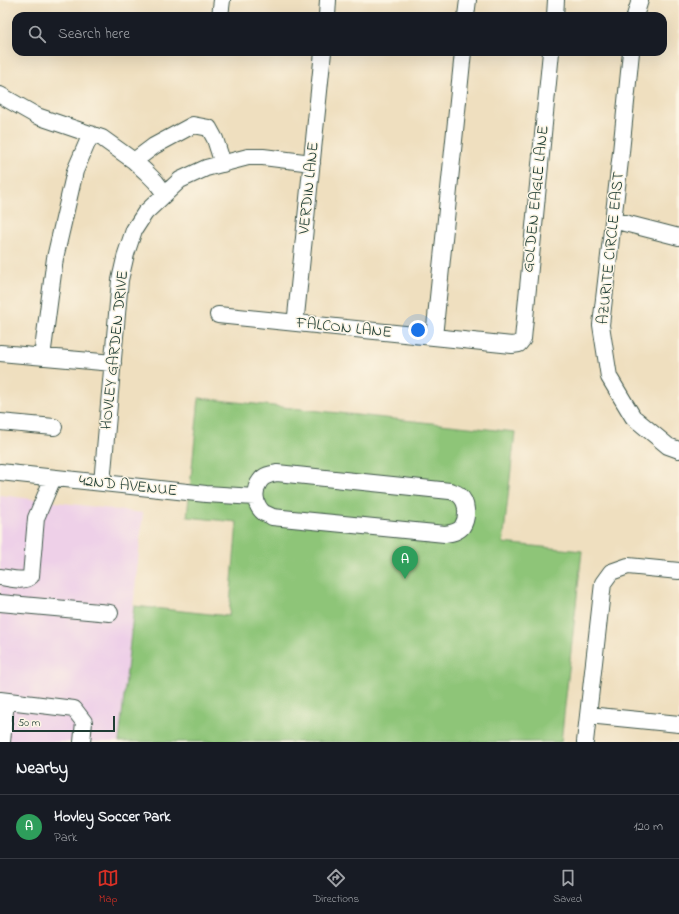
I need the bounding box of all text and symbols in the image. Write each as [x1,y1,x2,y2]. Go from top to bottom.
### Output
search box [12,12,667,56]
icon: search [26,23,48,45]
text: Search here [58,23,130,45]
street label: GOLDEN EAGLE LANE [516,124,556,274]
street label: VERDIN LANE [292,141,326,236]
street label: AZURITE CIRCLE EAST [591,170,631,326]
street label: HOVLEY GARDEN DRIVE [95,269,135,431]
street label: FALCON LANE [294,311,393,345]
your location [408,320,428,340]
street label: 42ND AVENUE [78,469,178,503]
pin: A [392,546,418,579]
scale bar [12,714,115,733]
text: 50 m [18,715,40,731]
text: Nearby [16,756,68,781]
text: Hovley Soccer Park [54,806,171,828]
text: A [25,817,33,836]
text: 120 m [633,817,663,836]
text: Park [54,828,78,847]
tab: Map [97,867,119,907]
tab: Directions [313,867,359,907]
tab: Saved [553,867,582,907]

